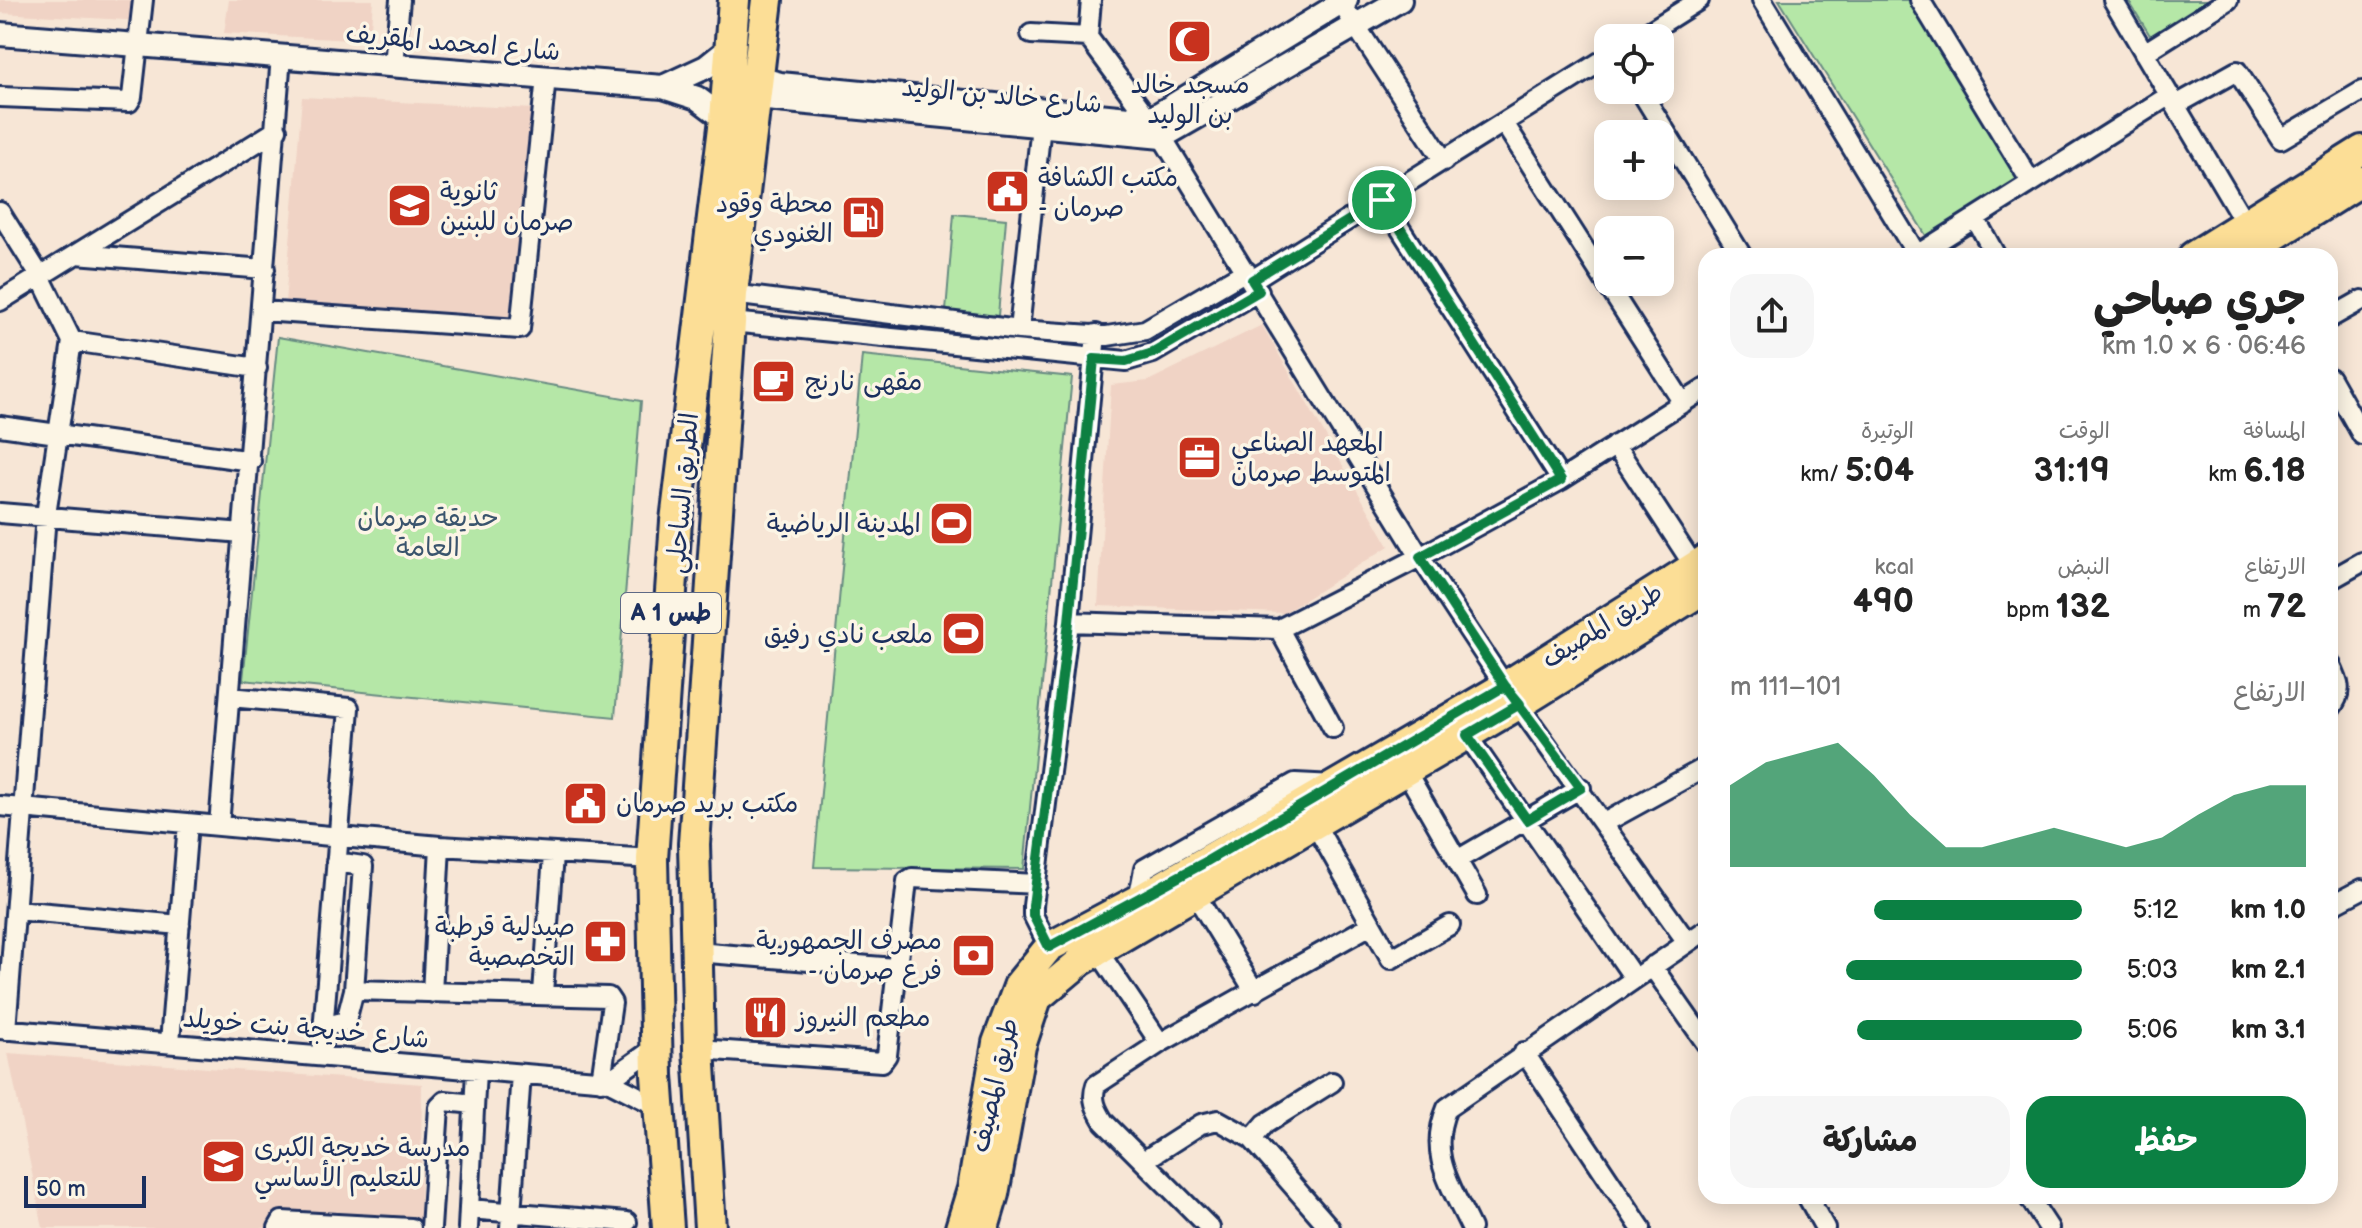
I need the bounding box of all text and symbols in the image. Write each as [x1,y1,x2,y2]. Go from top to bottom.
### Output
mosque icon: مسجد خالد بن الوليد [1166,17,1214,65]
street label: شارع امحمد المقريف [344,19,561,69]
map controls [1594,24,1674,296]
button: locate [1594,24,1674,104]
place label: مسجد خالد بن الوليد [1130,70,1250,131]
street label: شارع خالد بن الوليد [900,72,1103,122]
button: + [1594,120,1674,200]
place label: مكتب الكشافة - صرمان [1038,163,1178,224]
pin [1348,166,1416,234]
public building icon: مكتب الكشافة - صرمان [983,168,1031,216]
place label: ثانوية صرمان للبنين [440,177,574,238]
icon: arrive [1360,178,1404,222]
school or university icon: ثانوية صرمان للبنين [385,182,433,230]
place label: محطة وقود الغنودي [716,189,833,252]
fuel station icon: محطة وقود الغنودي [840,194,888,242]
button: − [1594,216,1674,296]
button: share [1730,274,1814,358]
text: جري صباحي [2093,274,2306,327]
text: 06:46 · 6 × 1.0 km [2102,331,2306,362]
cafe icon: مقهى نارنج [750,357,798,405]
place label: مقهى نارنج [805,367,923,399]
street label: الطريق الساحلي [661,411,712,575]
text: الوتيرة [1861,418,1914,445]
text: الوقت [2059,418,2110,445]
text: المسافة [2243,418,2306,445]
place label: المعهد الصناعي المتوسط صرمان [1231,428,1391,489]
office icon: المعهد الصناعي المتوسط صرمان [1176,433,1224,481]
text: 5:04 [1845,450,1914,491]
text: 31:19 [2033,450,2110,491]
text: 6.18 [2243,450,2306,491]
text: /km [1800,461,1845,488]
text: km [2208,461,2243,488]
sports icon: المدينة الرياضية [928,499,976,547]
park label: حديقة صرمان العامة [357,503,499,564]
place label: المدينة الرياضية [767,509,921,540]
text: kcal [1875,554,1914,581]
text: النبض [2057,554,2110,581]
text: الارتفاع [2244,554,2306,581]
street label: طريق المصيف [1537,577,1669,676]
text: 490 [1853,581,1914,622]
text: 132 [2055,586,2110,627]
text: 72 [2267,586,2306,627]
road number: A 1 طس [621,593,721,633]
text: bpm [2006,597,2055,624]
text: m [2243,597,2267,624]
sports icon: ملعب نادي رفيق [940,610,988,658]
place label: ملعب نادي رفيق [764,620,933,653]
text: 101–111 m [1730,672,1841,703]
text: الارتفاع [2233,678,2306,709]
public building icon: مكتب بريد صرمان [561,779,609,827]
place label: مكتب بريد صرمان [616,789,799,820]
text: 5:12 [2132,895,2178,926]
text: 1.0 km [2230,895,2306,926]
place label: صيدلية قرطبة التخصصية [435,912,575,973]
pharmacy icon: صيدلية قرطبة التخصصية [582,917,630,965]
place label: مصرف الجمهورية - فرع صرمان [756,926,942,988]
bank icon: مصرف الجمهورية - فرع صرمان [949,931,997,979]
text: 5:03 [2127,955,2178,986]
text: 2.1 km [2231,955,2306,986]
restaurant icon: مطعم النيروز [741,993,789,1041]
street label: شارع خديجة بنت خويلد [181,1003,430,1057]
place label: مطعم النيروز [794,1003,931,1037]
street label: طريق المصيف [965,1015,1026,1156]
text: 5:06 [2127,1015,2178,1046]
text: 3.1 km [2231,1015,2306,1046]
button: مشاركة [1730,1096,2010,1188]
button: حفظ [2026,1096,2306,1188]
place label: مدرسة خديجة الكبرى للتعليم الأساسي [254,1133,471,1200]
school or university icon: مدرسة خديجة الكبرى للتعليم الأساسي [199,1138,247,1186]
scale bar [24,1172,146,1208]
text: 50 m [36,1176,86,1203]

